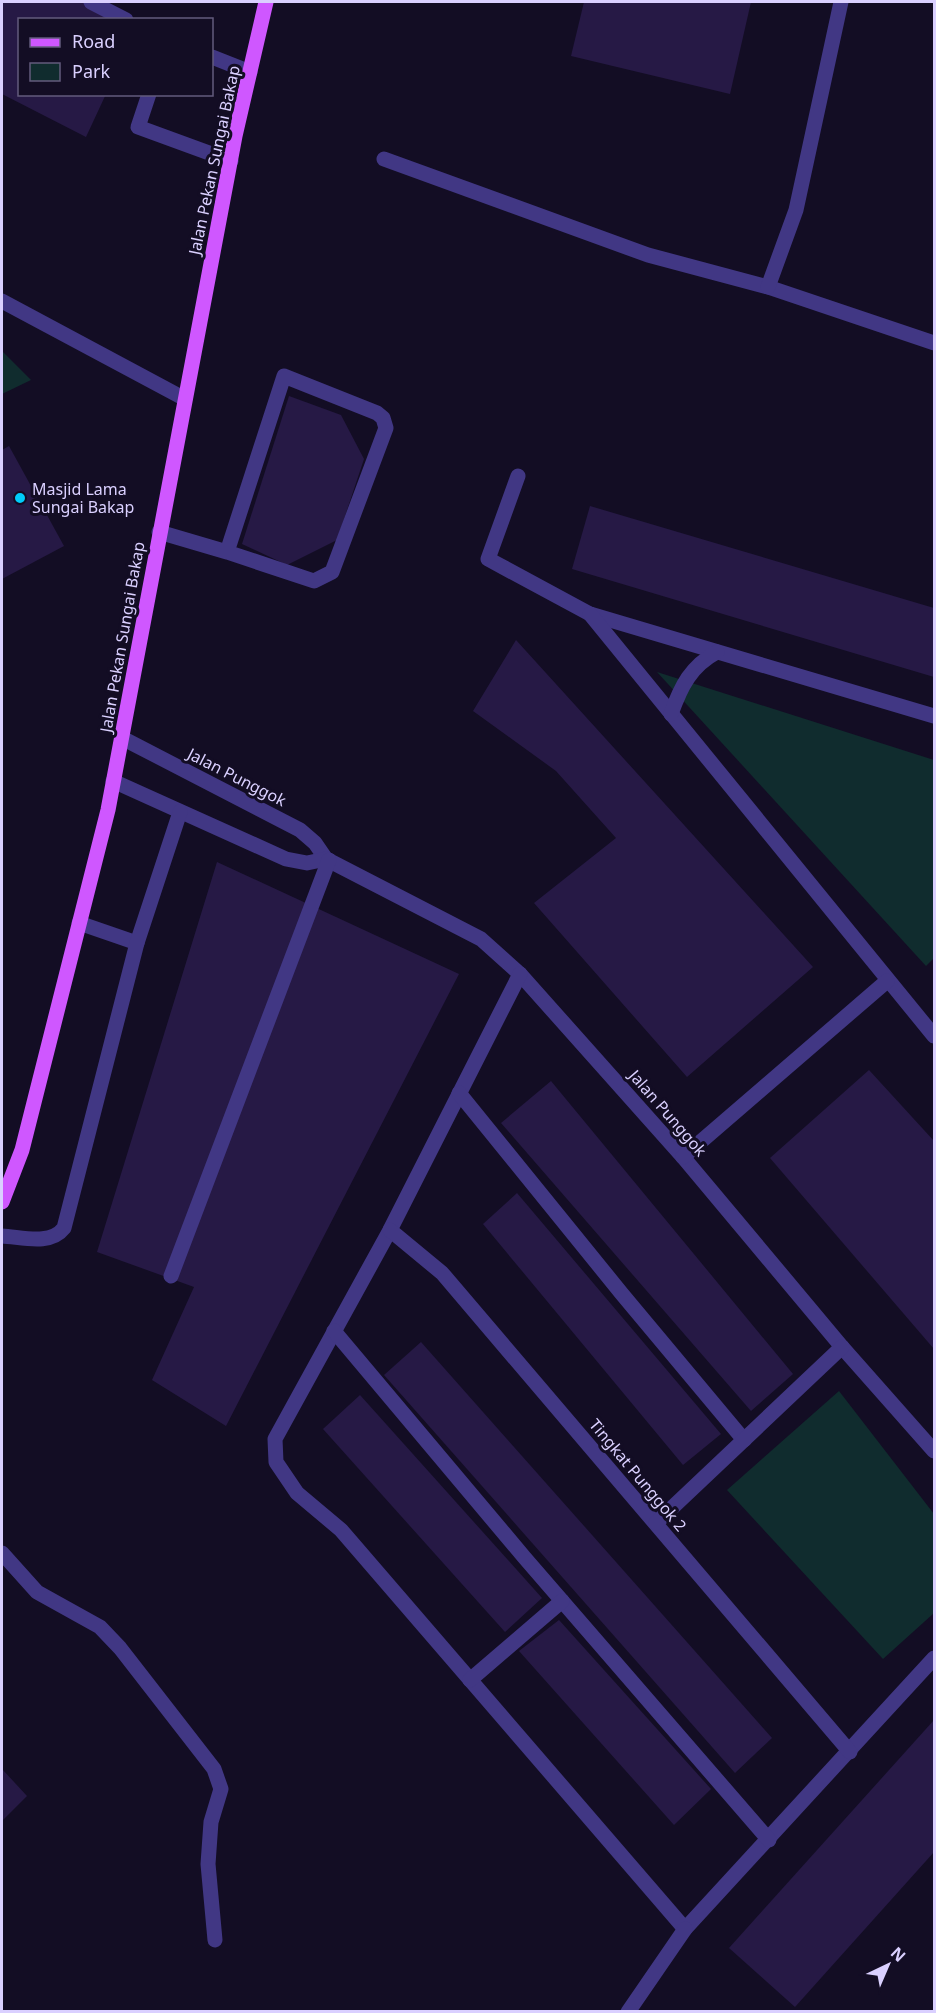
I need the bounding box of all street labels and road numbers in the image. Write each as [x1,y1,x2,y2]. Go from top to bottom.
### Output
street label: Jalan Pekan Sungai Bakap [183,63,245,259]
street label: Jalan Pekan Sungai Bakap [94,540,150,736]
street label: Jalan Punggok [182,742,290,811]
street label: Jalan Punggok [623,1064,712,1161]
street label: Tingkat Punggok 2 [584,1414,692,1536]

